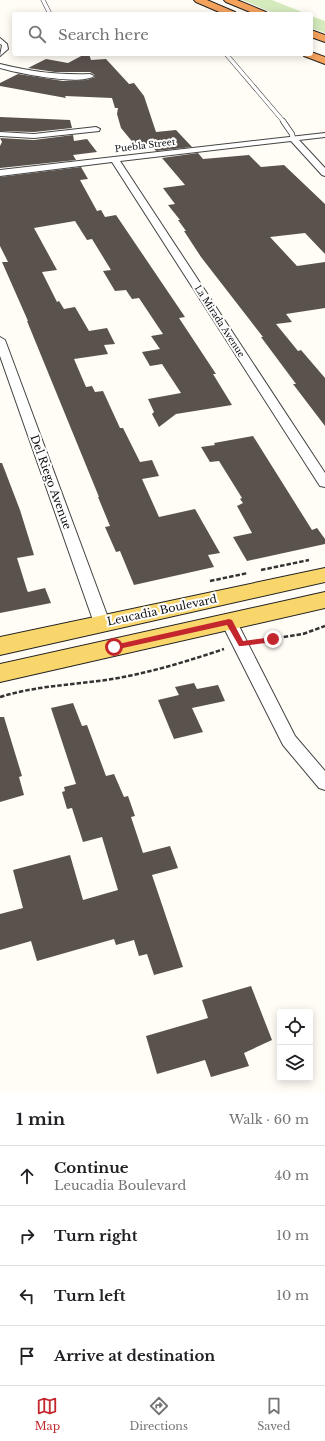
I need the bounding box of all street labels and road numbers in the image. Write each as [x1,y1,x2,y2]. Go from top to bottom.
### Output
street label: Puebla Street [114,136,176,154]
street label: La Mirada Avenue [193,283,247,359]
street label: Del Riego Avenue [27,433,75,531]
street label: Leucadia Boulevard [106,591,219,628]

